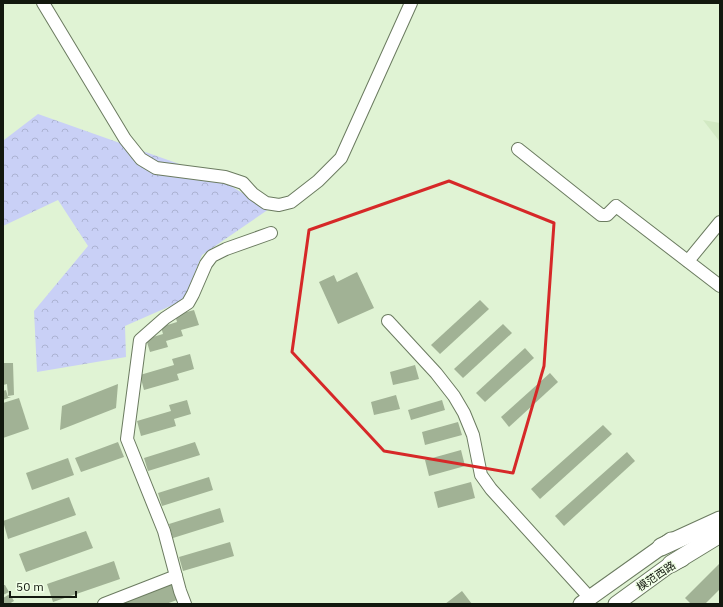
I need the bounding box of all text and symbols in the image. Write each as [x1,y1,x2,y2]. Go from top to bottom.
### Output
street label: 模范西路 [634,558,678,594]
scale bar [10,573,76,599]
text: 50 m [16,579,44,594]

